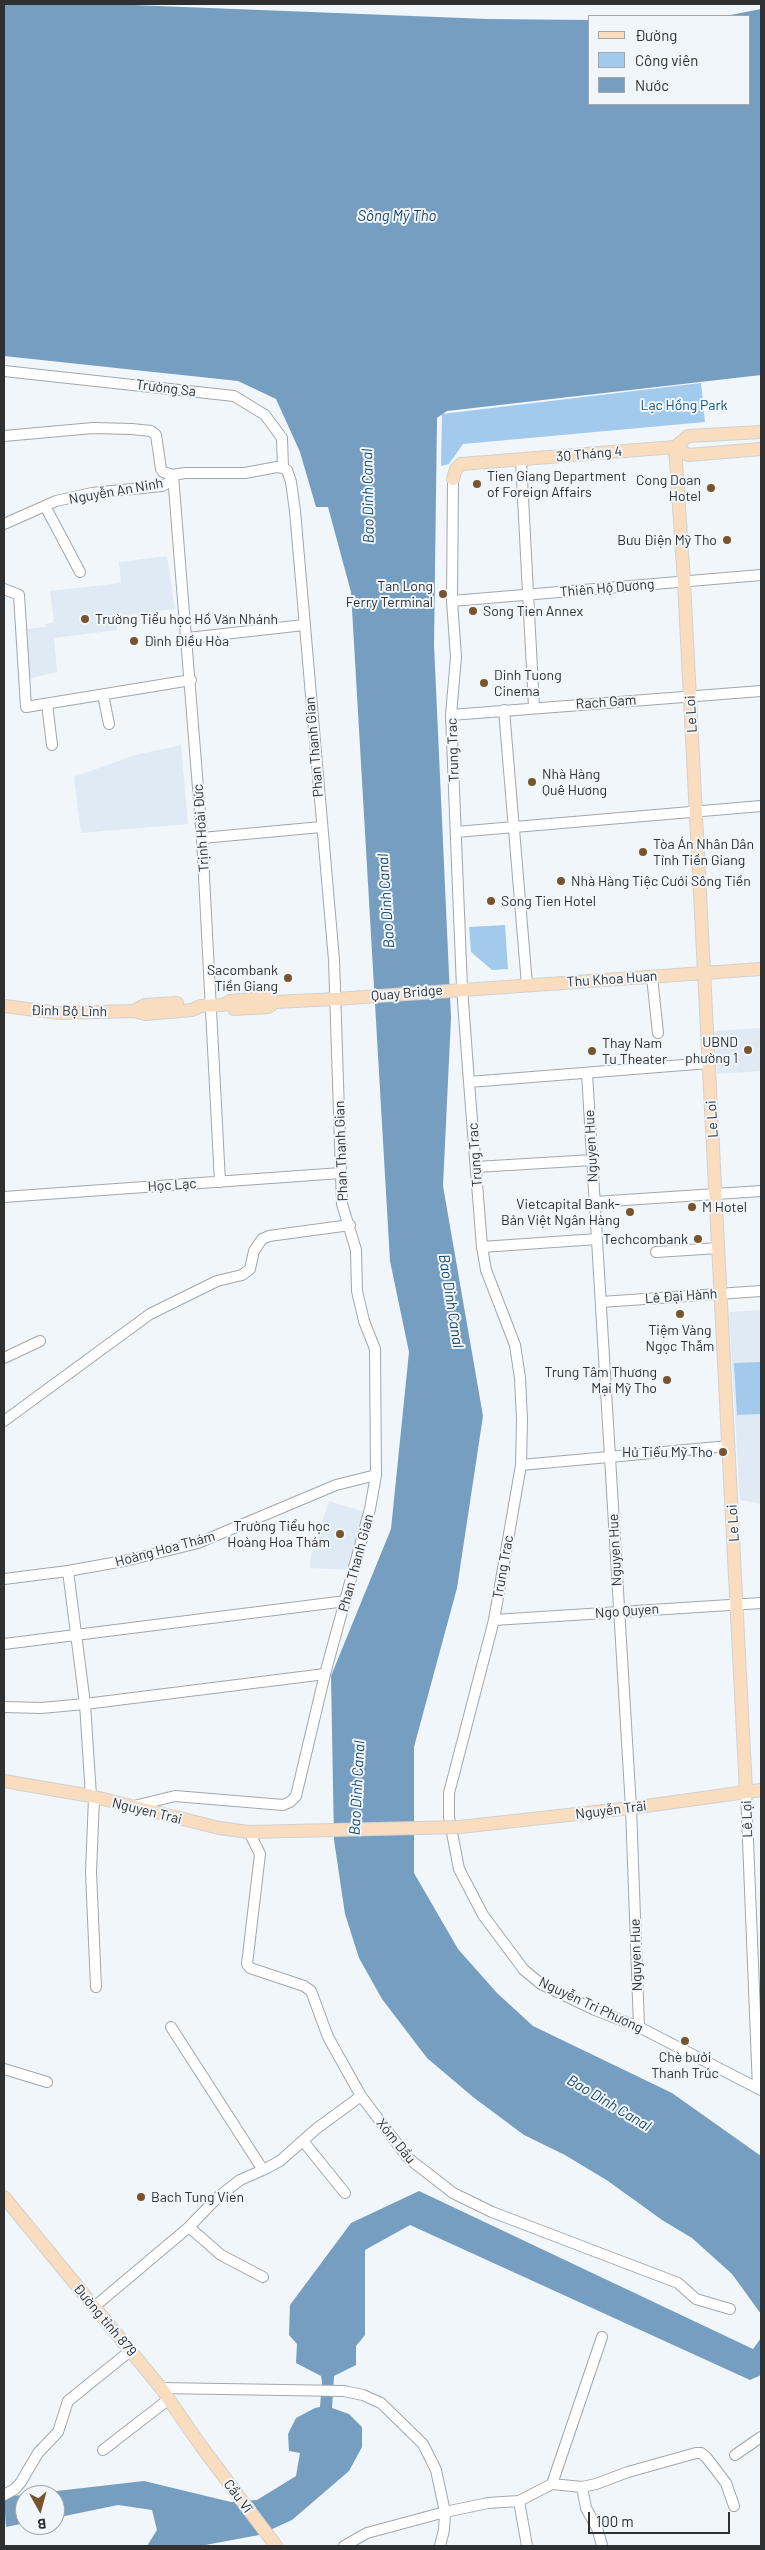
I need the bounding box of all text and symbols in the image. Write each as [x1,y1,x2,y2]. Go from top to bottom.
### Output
legend [588,15,750,105]
text: Đường [635,26,677,44]
text: Công viên [635,51,698,69]
text: Nước [635,76,669,94]
water label: Sông Mỹ Tho [358,207,436,225]
street label: Trường Sa [135,376,197,400]
park label: Lạc Hồng Park [640,397,728,413]
street label: 30 Tháng 4 [555,443,623,465]
water label: Bao Dinh Canal [358,449,378,543]
place label: Tien Giang Department of Foreign Affairs [487,468,626,501]
place label: Cong Doan Hotel [636,472,701,504]
street label: Nguyễn An Ninh [68,474,164,508]
marker: Tien Giang Department of Foreign Affairs [471,478,483,490]
marker: Cong Doan Hotel [705,482,717,494]
place label: Bưu Điện Mỹ Tho [617,532,717,548]
marker: Bưu Điện Mỹ Tho [721,534,733,546]
street label: Thiên Hộ Dương [559,575,655,601]
place label: Tan Long Ferry Terminal [346,578,433,610]
marker: Tan Long Ferry Terminal [437,588,449,600]
place label: Song Tien Annex [483,603,583,619]
marker: Song Tien Annex [467,605,479,617]
place label: Trường Tiểu học Hồ Văn Nhánh [95,611,278,627]
marker: Trường Tiểu học Hồ Văn Nhánh [79,613,91,625]
place label: Đình Điều Hòa [144,633,229,649]
marker: Đình Điều Hòa [128,635,140,647]
place label: Dinh Tuong Cinema [494,667,562,700]
marker: Dinh Tuong Cinema [478,677,490,689]
street label: Rach Gam [575,692,637,712]
street label: Le Loi [682,695,700,733]
street label: Phan Thanh Gian [301,696,327,798]
street label: Trung Trac [443,718,463,782]
place label: Nhà Hàng Quê Hương [542,766,607,799]
marker: Nhà Hàng Quê Hương [526,776,538,788]
street label: Trịnh Hoài Đức [190,783,212,873]
place label: Tòa Án Nhân Dân Tỉnh Tiền Giang [653,836,754,869]
marker: Tòa Án Nhân Dân Tỉnh Tiền Giang [637,846,649,858]
water label: Bao Dinh Canal [374,853,398,949]
place label: Nhà Hàng Tiệc Cưới Sông Tiền [571,873,751,889]
marker: Nhà Hàng Tiệc Cưới Sông Tiền [555,875,567,887]
place label: Song Tien Hotel [501,893,596,909]
marker: Song Tien Hotel [485,895,497,907]
place label: Sacombank Tiền Giang [207,962,278,994]
street label: Thu Khoa Huan [566,967,658,991]
marker: Sacombank Tiền Giang [282,972,294,984]
street label: Quay Bridge [370,981,444,1005]
street label: Đinh Bộ Lĩnh [31,1002,107,1020]
place label: UBND phường 1 [685,1034,738,1066]
place label: Thay Nam Tu Theater [602,1035,667,1068]
marker: UBND phường 1 [742,1044,754,1056]
marker: Thay Nam Tu Theater [586,1045,598,1057]
street label: Phan Thanh Gian [331,1100,351,1202]
street label: Le Loi [703,1100,721,1138]
street label: Nguyen Hue [581,1109,601,1183]
street label: Trung Trac [464,1122,486,1188]
street label: Học Lạc [147,1175,197,1195]
place label: Vietcapital Bank- Bản Việt Ngân Hàng [501,1196,620,1228]
place label: M Hotel [702,1199,747,1215]
marker: M Hotel [686,1201,698,1213]
marker: Vietcapital Bank- Bản Việt Ngân Hàng [624,1206,636,1218]
place label: Techcombank [603,1231,688,1247]
marker: Techcombank [692,1233,704,1245]
water label: Bao Dinh Canal [435,1253,467,1349]
street label: Lê Đại Hành [644,1285,718,1307]
marker: Tiệm Vàng Ngọc Thẫm [674,1308,686,1320]
place label: Tiệm Vàng Ngọc Thẫm [646,1322,714,1354]
place label: Trung Tâm Thương Mại Mỹ Tho [544,1364,657,1396]
marker: Trung Tâm Thương Mại Mỹ Tho [661,1374,673,1386]
place label: Hủ Tiếu Mỹ Tho [622,1444,713,1460]
marker: Hủ Tiếu Mỹ Tho [717,1446,729,1458]
street label: Le Loi [724,1504,742,1542]
street label: Phan Thanh Gian [335,1512,377,1614]
street label: Nguyen Hue [605,1513,625,1587]
place label: Trường Tiểu học Hoàng Hoa Thám [227,1518,330,1550]
street label: Hoàng Hoa Thám [113,1528,217,1570]
marker: Trường Tiểu học Hoàng Hoa Thám [334,1528,346,1540]
street label: Trung Trac [489,1534,517,1600]
street label: Ngo Quyen [594,1600,660,1622]
water label: Bao Dinh Canal [346,1740,368,1836]
street label: Nguyen Trai [110,1794,184,1828]
street label: Nguyễn Trãi [575,1797,647,1823]
street label: Lê Lợi [738,1800,756,1838]
street label: Nguyen Hue [626,1918,646,1992]
street label: Nguyễn Tri Phương [536,1973,646,2037]
marker: Chè bưởi Thanh Trúc [679,2035,691,2047]
place label: Chè bưởi Thanh Trúc [651,2049,719,2082]
water label: Bao Dinh Canal [564,2071,654,2135]
street label: Xóm Dầu [373,2115,419,2167]
place label: Bach Tung Vien [151,2189,244,2205]
marker: Bach Tung Vien [135,2191,147,2203]
street label: Đường tỉnh 879 [70,2280,140,2360]
street label: Cầu Vĩ [220,2476,256,2516]
north arrow [15,2485,65,2535]
scale bar [590,2502,732,2534]
text: 100 m [596,2512,634,2530]
text: B [36,2515,47,2533]

